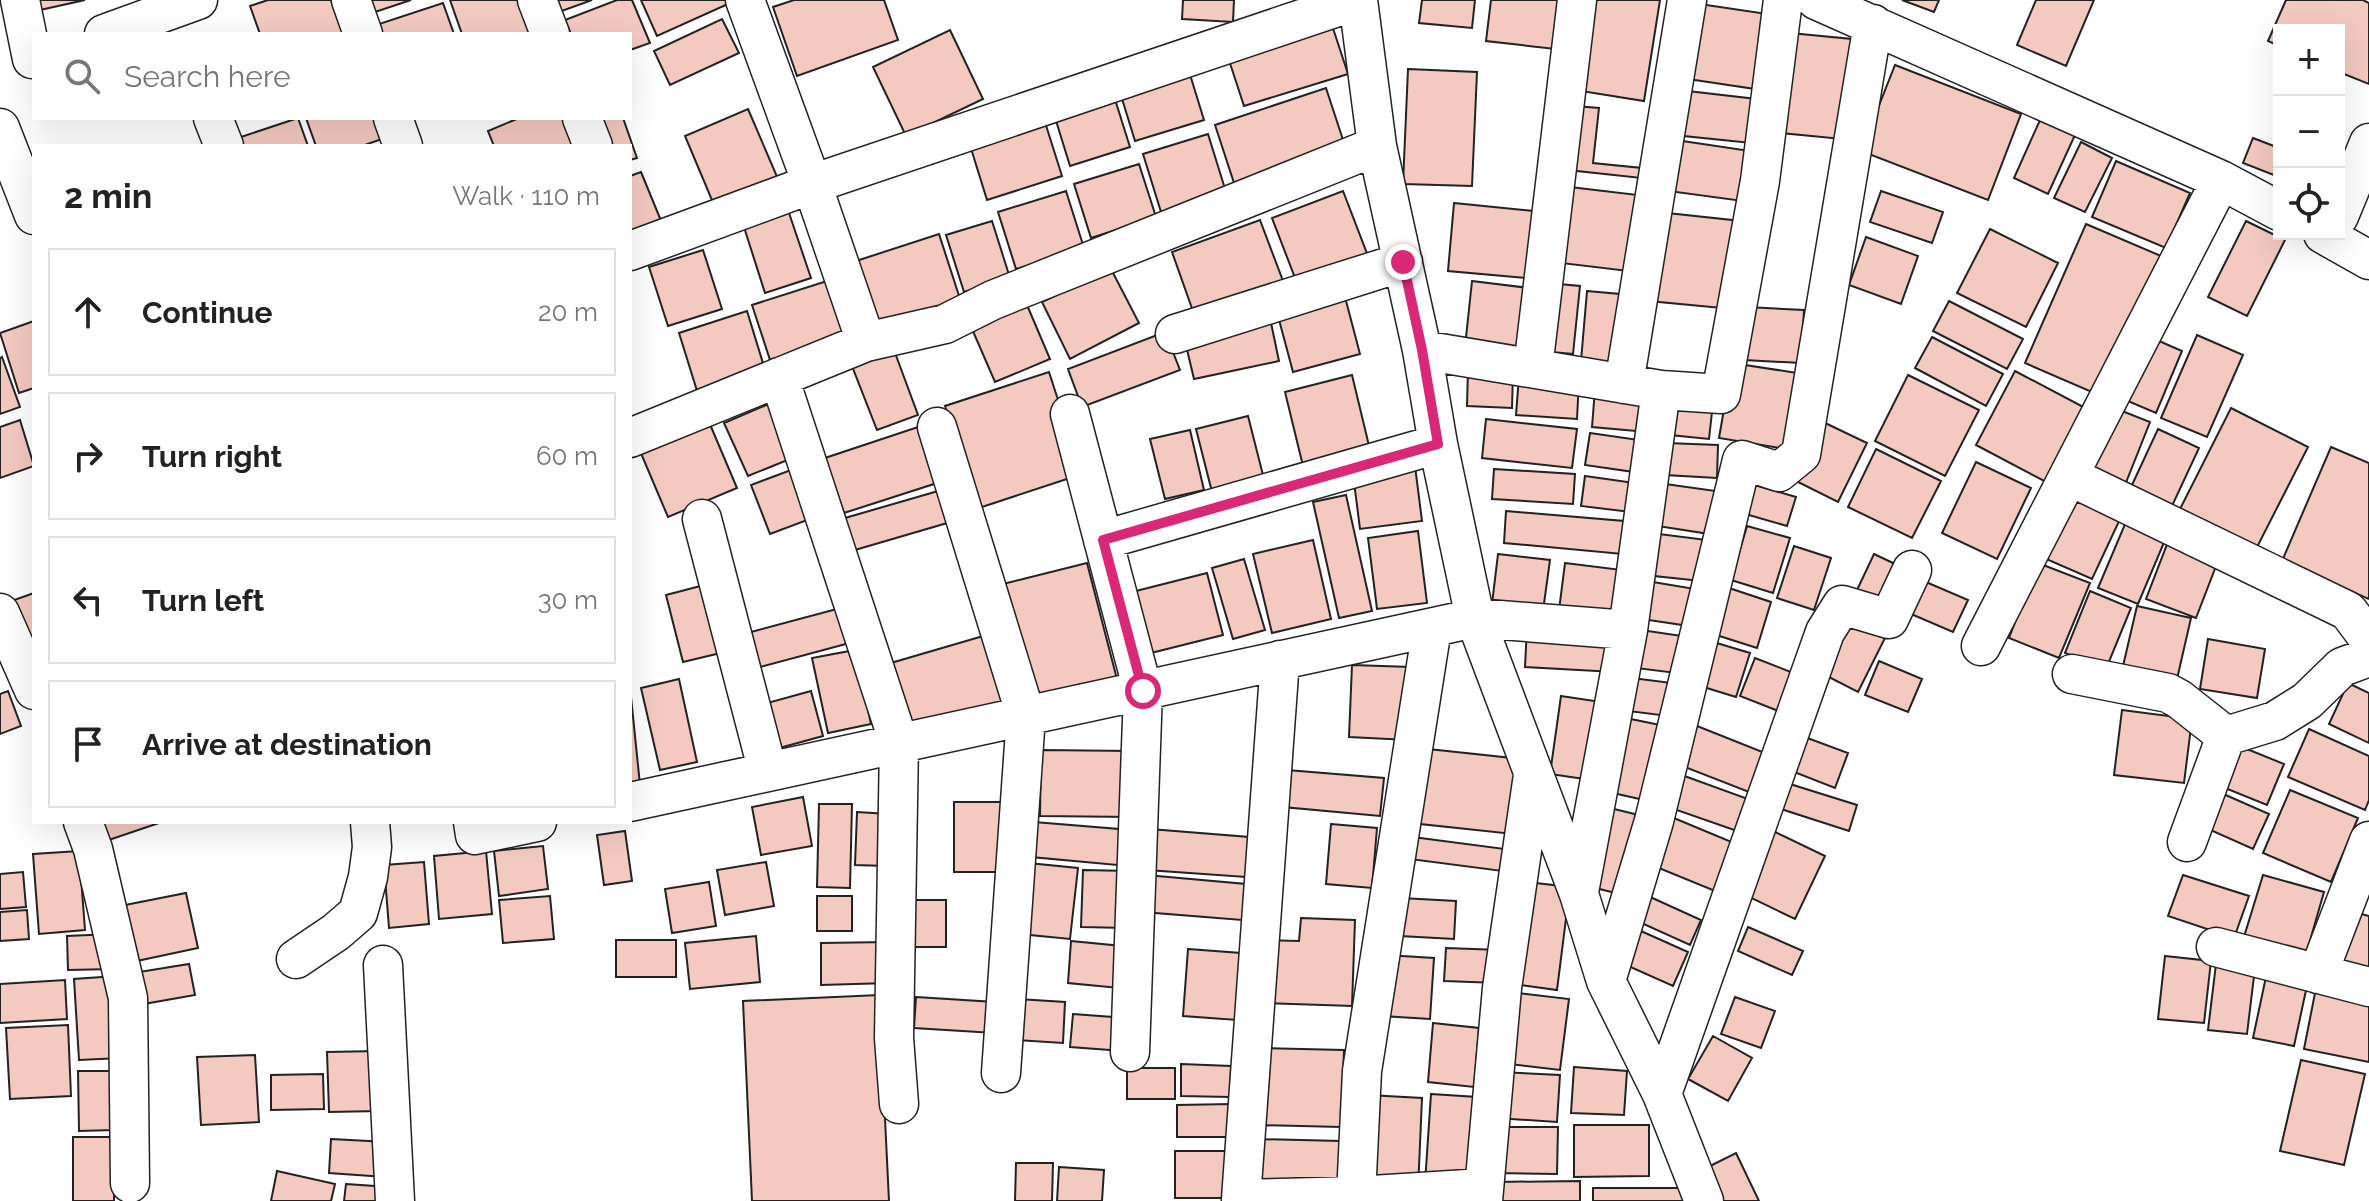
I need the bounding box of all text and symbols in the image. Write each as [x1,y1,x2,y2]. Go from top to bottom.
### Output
map controls [2273,24,2345,240]
button: + [2273,24,2345,96]
search box [32,32,632,120]
icon: search [60,54,104,98]
text: Search here [124,59,291,94]
button: − [2273,96,2345,168]
button: locate [2273,168,2345,240]
text: 2 min [64,176,152,216]
text: Walk · 110 m [452,181,600,211]
route end [1385,244,1421,280]
icon: ahead [66,290,110,334]
text: Continue [142,295,273,330]
text: 20 m [538,297,598,327]
icon: right [66,434,110,478]
text: Turn right [142,439,282,474]
text: 60 m [536,441,598,471]
icon: left [66,578,110,622]
text: Turn left [142,583,264,618]
text: 30 m [538,585,598,615]
route start [1125,673,1161,709]
icon: arrive [66,722,110,766]
text: Arrive at destination [142,727,432,762]

